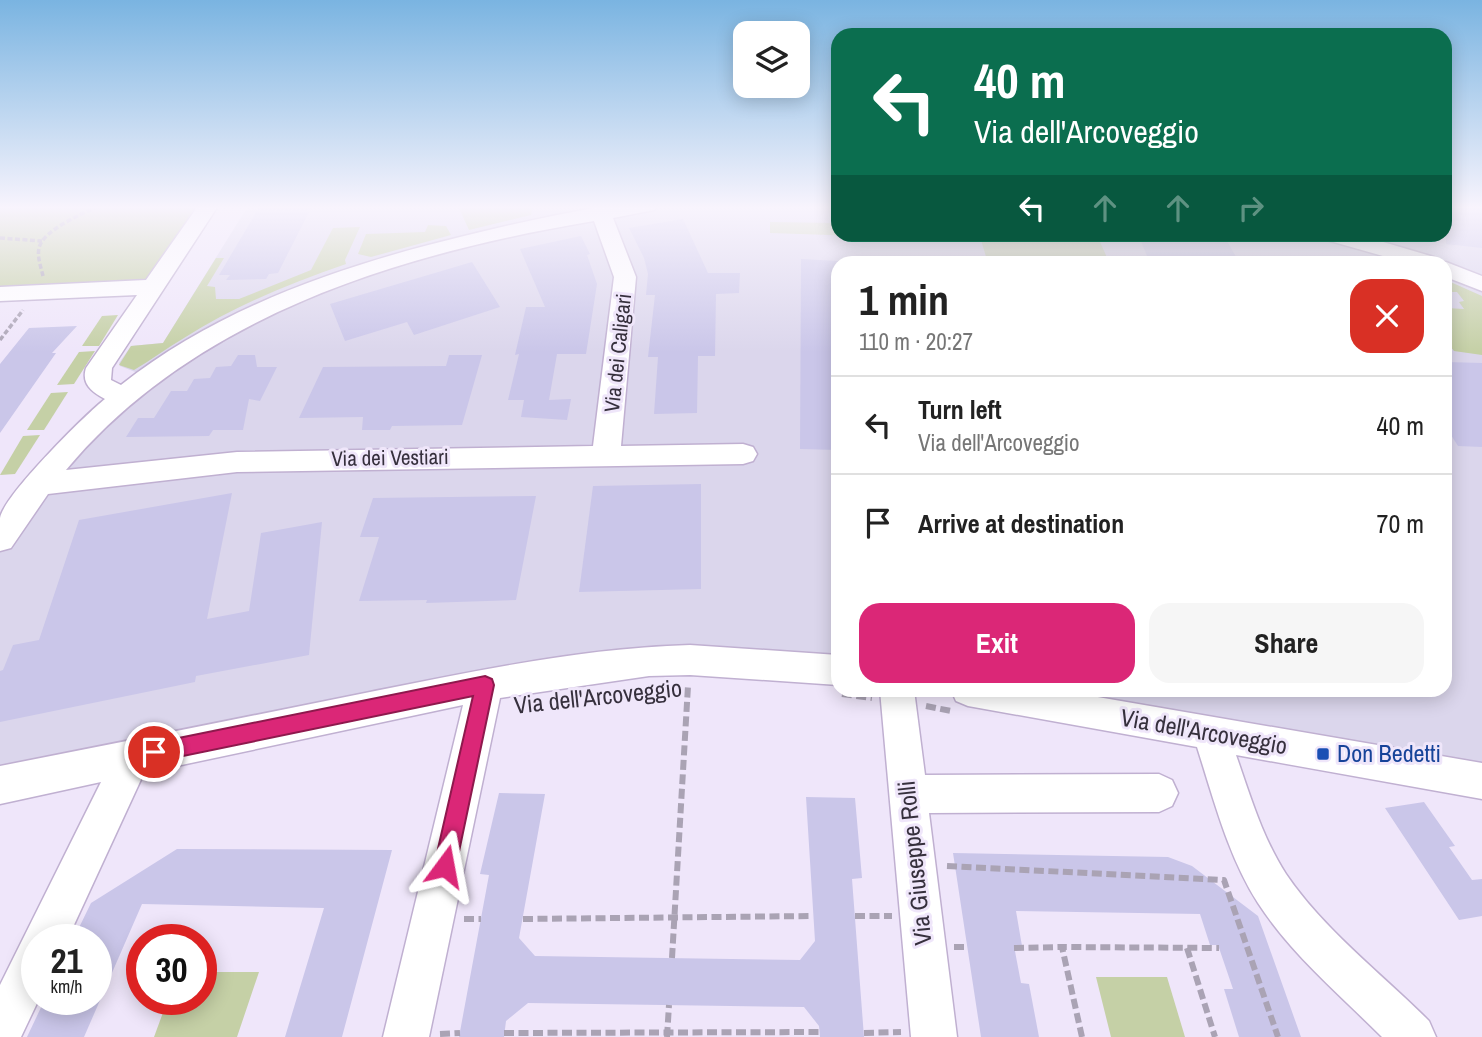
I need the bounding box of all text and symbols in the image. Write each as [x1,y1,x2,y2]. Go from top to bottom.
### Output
map controls [733,21,810,98]
button: layers [733,21,810,98]
text: 40 m [974,47,1066,113]
icon: left [859,56,950,147]
text: Via dell'Arcoveggio [974,110,1199,153]
icon: left [1013,189,1051,227]
icon: ahead [1086,189,1124,227]
icon: ahead [1159,189,1197,227]
icon: right [1232,189,1270,227]
text: 1 min [859,272,949,328]
button: close [1350,279,1424,353]
street label: Via dei Caligari [597,292,638,414]
text: 110 m · 20:27 [859,326,973,357]
text: Turn left [918,392,1002,427]
icon: left [859,406,897,444]
text: 40 m [1377,408,1424,443]
text: Via dell'Arcoveggio [918,427,1080,458]
street label: Via dei Vestiari [331,442,449,473]
icon: arrive [859,504,897,542]
text: Arrive at destination [918,506,1124,541]
text: 70 m [1377,506,1424,541]
button: Exit [859,603,1135,683]
button: Share [1149,603,1424,683]
street label: Via dell'Arcoveggio [512,671,683,721]
street label: Via dell'Arcoveggio [1118,701,1290,761]
pin [124,722,184,782]
icon: arrive [135,733,173,771]
place label: Don Bedetti [1337,737,1441,769]
marker: Don Bedetti [1315,746,1331,762]
street label: Via Giuseppe Rolli [889,779,939,947]
position arrow [408,829,482,903]
speed limit sign: 30 [126,924,217,1015]
text: 21 [51,937,82,984]
text: km/h [51,974,83,999]

